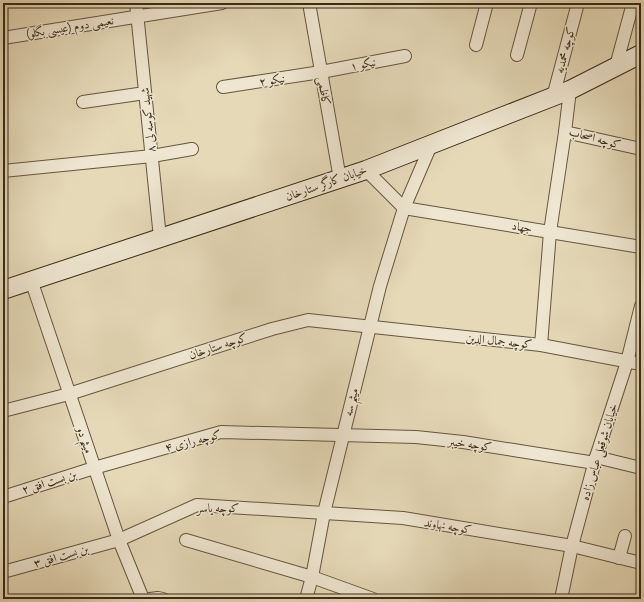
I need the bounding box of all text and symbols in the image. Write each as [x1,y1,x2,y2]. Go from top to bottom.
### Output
street label: نعیمی دوم (عیسی بگلو) [25,12,115,45]
street label: کوچه محمدیه [552,25,580,75]
street label: نیکو ۱ [349,55,377,74]
street label: نیکو ۲ [258,71,286,90]
street label: کاظمی [313,76,333,107]
street label: شهید کوسه لی ۸ [138,87,159,153]
street label: کوچه اصحاب [567,124,623,154]
street label: خیابان کارگر ستارخان [283,161,369,204]
street label: جهاد [511,218,533,236]
street label: کوچه ستارخان [187,330,250,364]
street label: کوچه جمال الدین [465,331,533,353]
street label: میثم سه [341,387,366,419]
street label: خیابان شوقعلی عباس زاده [578,402,622,503]
street label: میثم دو [69,423,96,457]
street label: کوچه رازی ۴ [163,427,223,457]
street label: کوچه خیبر [445,434,493,456]
street label: بن بست افق ۲ [20,467,79,498]
street label: کوچه یاسر [195,501,239,517]
street label: کوچه نهاوند [423,515,473,539]
street label: بن بست افق ۳ [32,541,91,571]

